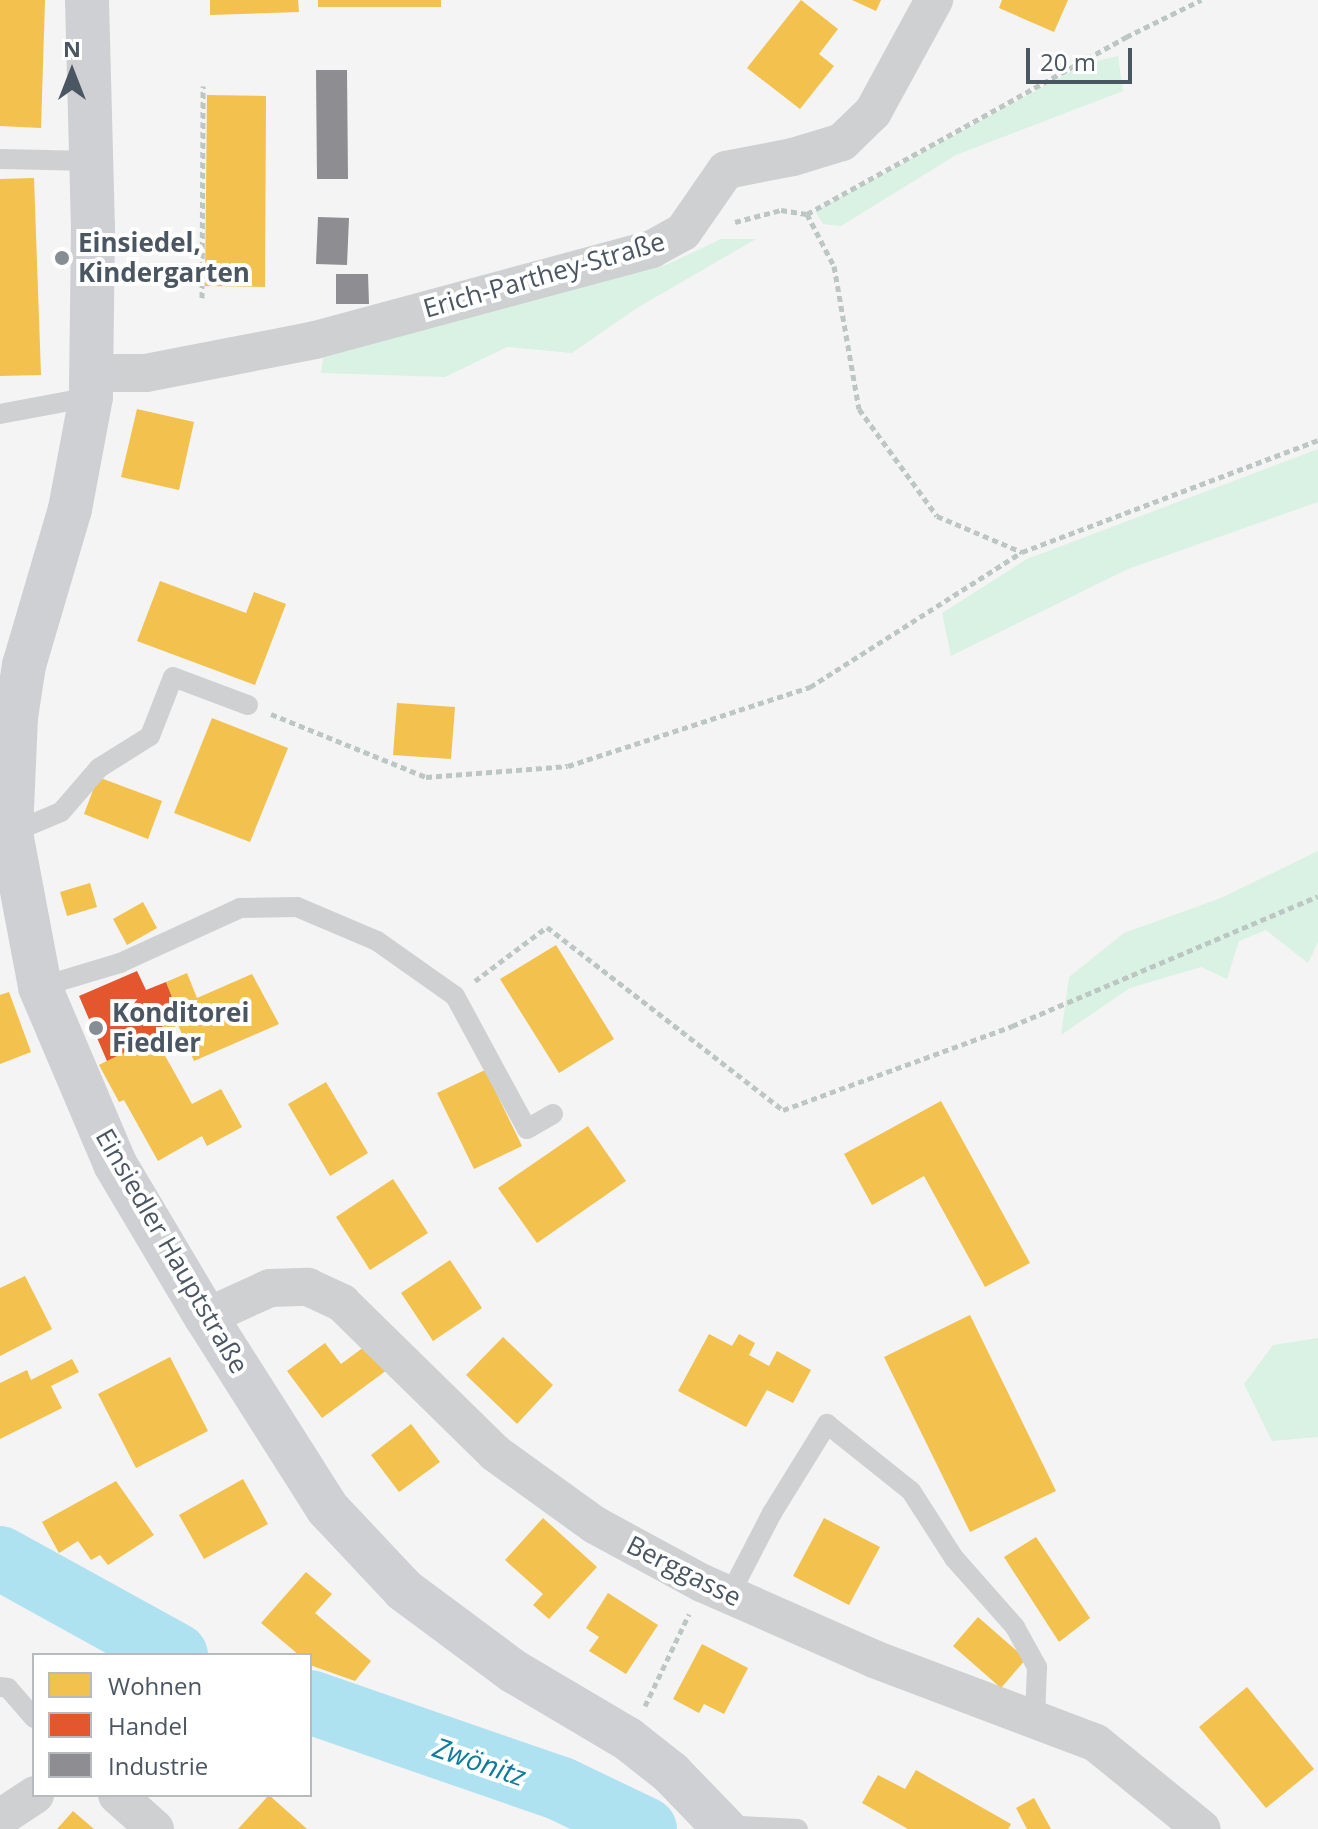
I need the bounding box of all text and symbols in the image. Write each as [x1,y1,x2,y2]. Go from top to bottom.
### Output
north arrow [32,32,112,112]
scale bar [1030,32,1136,82]
text: N [63,33,81,63]
text: 20 m [1040,45,1096,78]
street label: Erich-Parthey-Straße [420,226,668,324]
place label: Einsiedel, Kindergarten [78,227,250,288]
marker: Einsiedel, Kindergarten [53,249,71,267]
place label: Konditorei Fiedler [112,997,249,1058]
marker: Konditorei Fiedler [87,1019,105,1037]
street label: Einsiedler Hauptstraße [89,1123,255,1379]
street label: Berggasse [622,1529,746,1613]
legend [32,1653,312,1797]
text: Wohnen [108,1669,202,1702]
text: Handel [108,1709,188,1742]
water label: Zwönitz [429,1730,531,1792]
text: Industrie [108,1749,208,1782]

